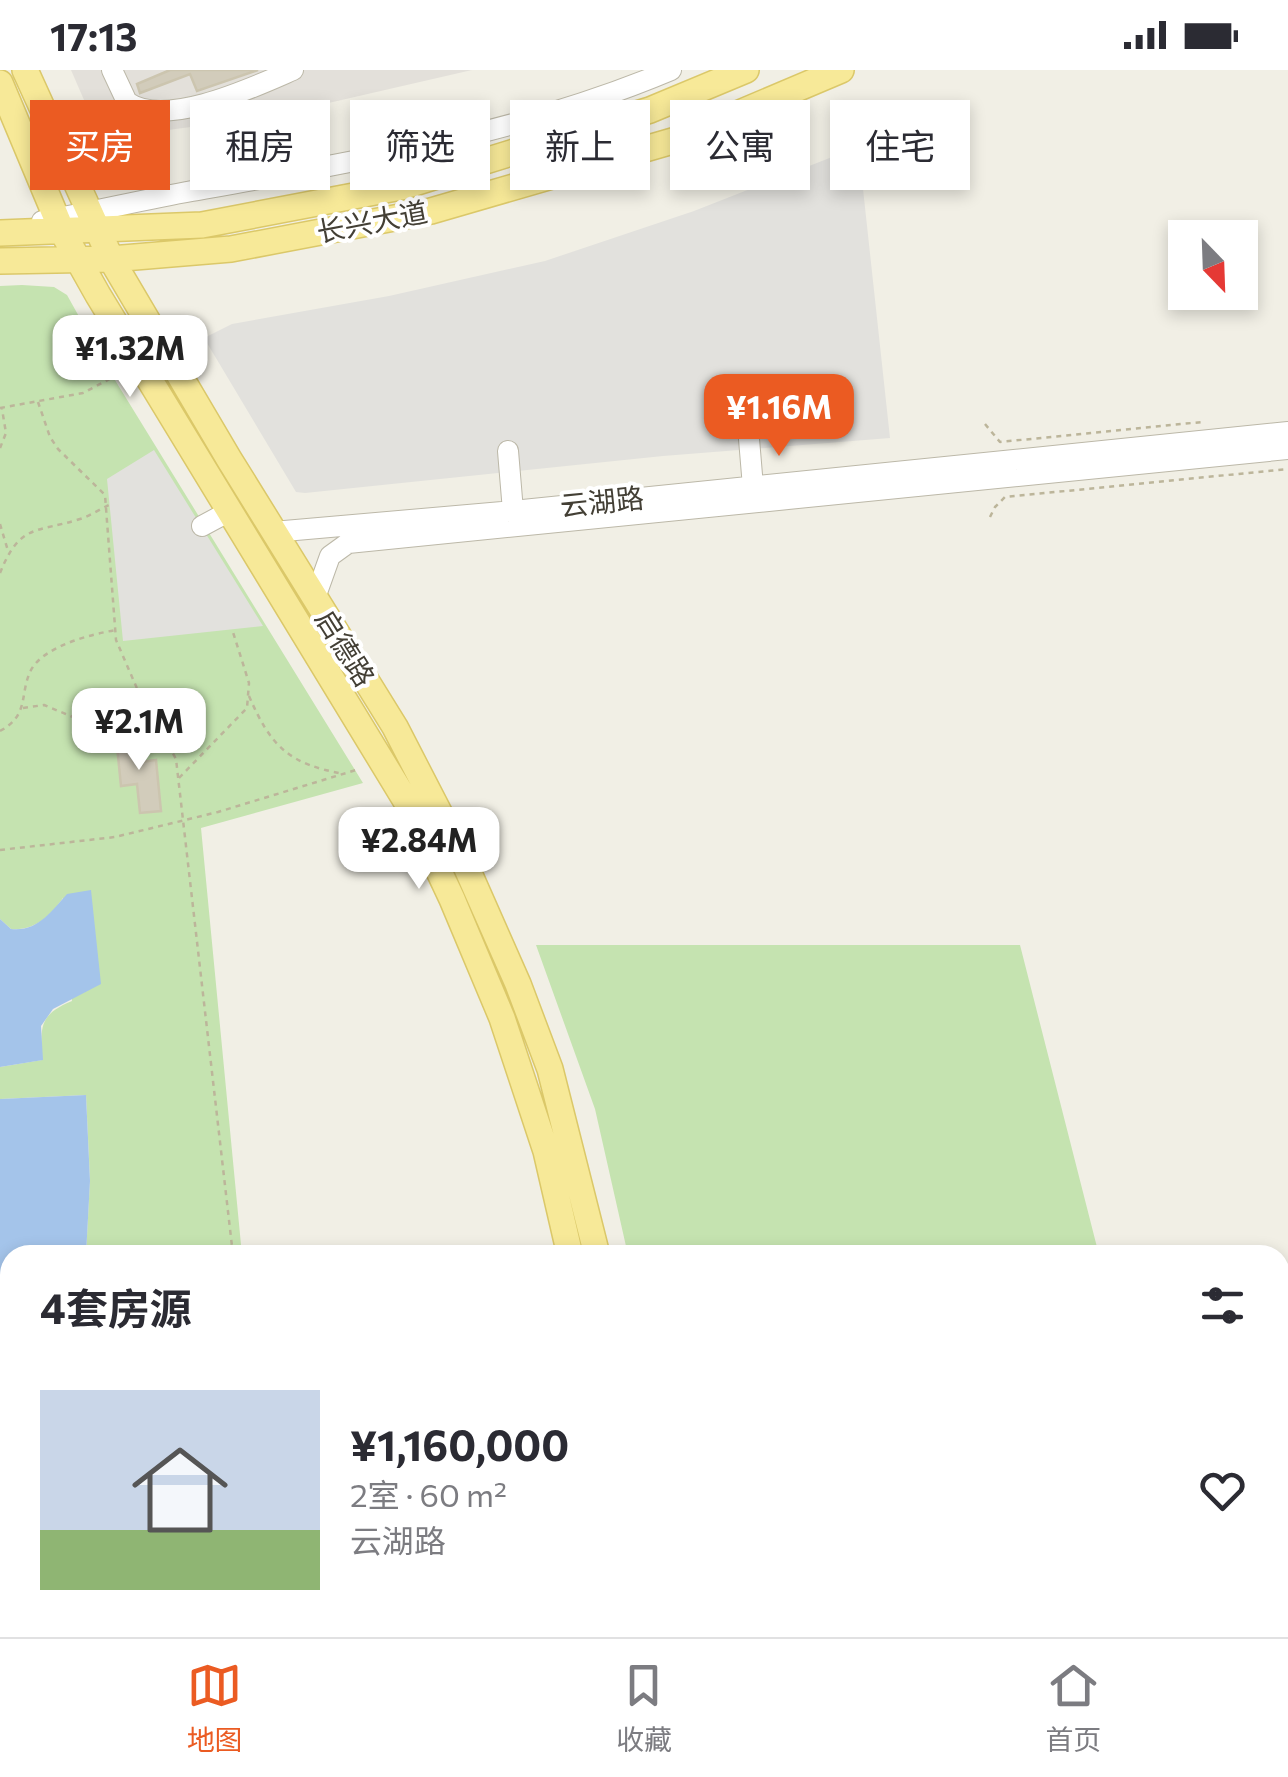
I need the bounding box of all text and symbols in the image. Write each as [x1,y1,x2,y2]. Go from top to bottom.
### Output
text: 17:13 [50,12,137,59]
chip: 买房 [30,100,170,190]
chip: 租房 [190,100,330,190]
chip: 筛选 [350,100,490,190]
chip: 新上 [510,100,650,190]
chip: 公寓 [670,100,810,190]
chip: 住宅 [830,100,970,190]
street label: 长兴大道 [314,194,430,248]
north arrow [1168,220,1258,310]
map controls [1168,220,1258,310]
pin: ¥1.32M [49,315,211,400]
text: ¥1.32M [75,327,185,367]
pin: ¥1.16M [698,374,860,459]
text: ¥1.16M [726,386,832,426]
street label: 云湖路 [558,480,645,522]
street label: 启德路 [309,603,383,692]
pin: ¥2.1M [69,688,209,773]
text: ¥2.1M [94,700,184,740]
pin: ¥2.84M [338,807,500,892]
text: ¥2.84M [360,819,478,859]
icon: filters [1195,1278,1250,1333]
text: 4套房源 [40,1281,192,1333]
text: ¥1,160,000 [350,1418,569,1470]
icon: home [120,1430,240,1550]
icon: heart [1195,1463,1250,1518]
text: 2室 · 60 m² [350,1474,507,1514]
text: 云湖路 [350,1520,446,1560]
tab: 地图 [187,1658,243,1758]
tab: 收藏 [616,1658,672,1758]
tab: 首页 [1045,1658,1101,1758]

